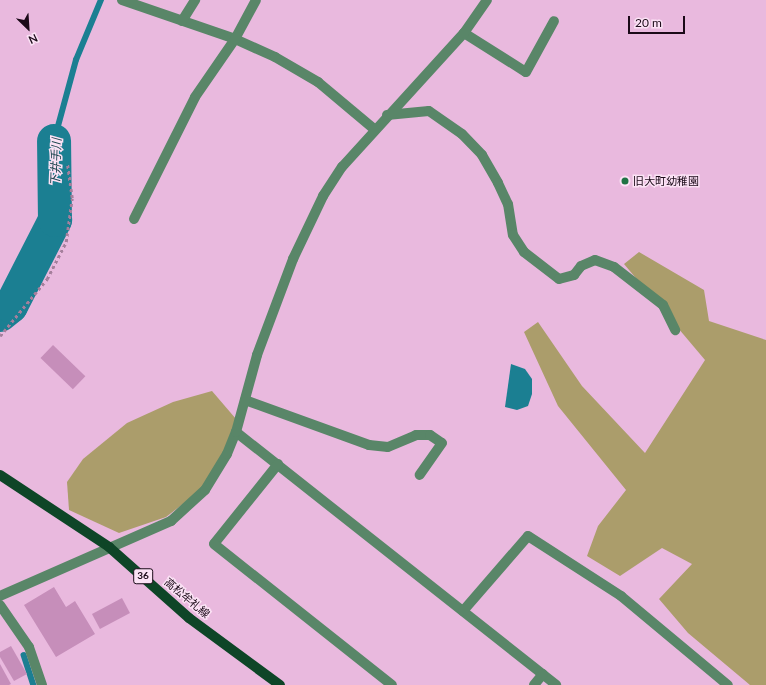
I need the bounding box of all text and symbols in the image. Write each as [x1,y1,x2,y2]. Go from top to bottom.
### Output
north arrow [8,8,48,48]
scale bar [630,8,687,34]
text: 20 m [635,15,662,30]
text: N [27,32,40,47]
water label: 下井手川 [48,138,64,186]
place label: 旧大町幼稚園 [633,174,699,188]
marker: 旧大町幼稚園 [620,176,630,186]
road number: 36 [133,568,153,584]
street label: 高松牟礼線 [162,575,212,621]

